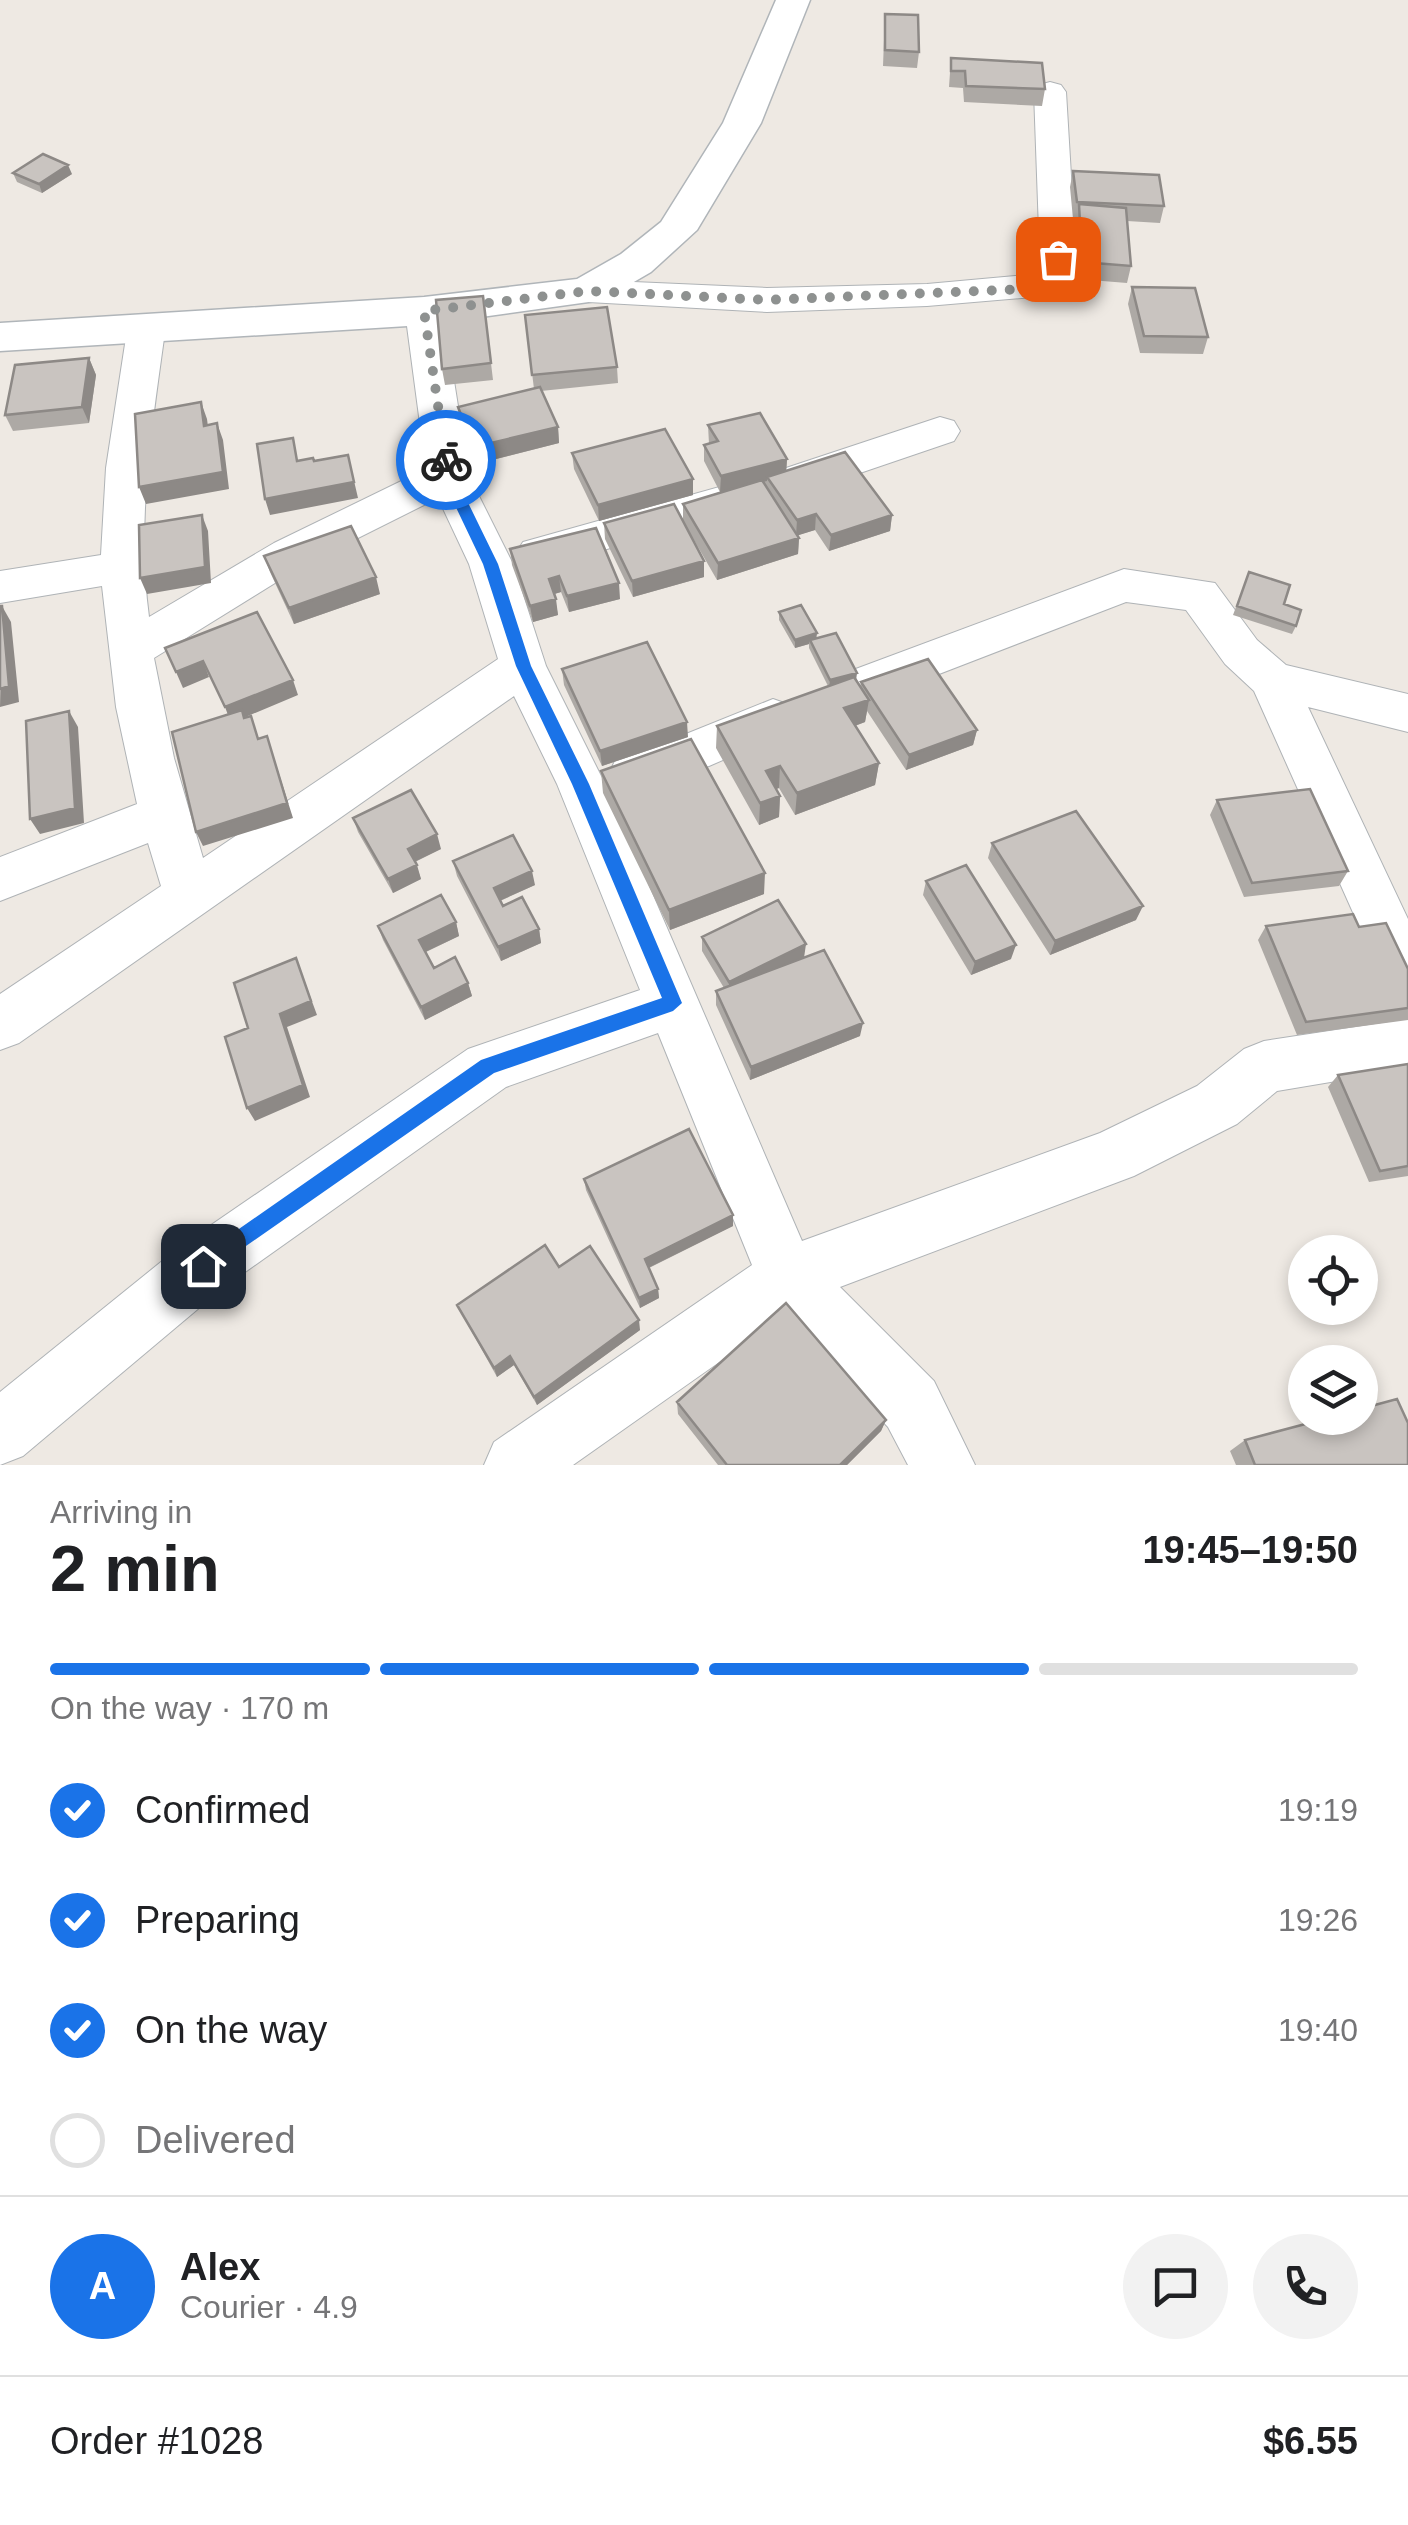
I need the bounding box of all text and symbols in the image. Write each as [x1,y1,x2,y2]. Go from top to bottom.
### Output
pin [1016,217,1101,302]
icon: bag [1031,232,1086,287]
courier [396,410,496,510]
icon: bike [419,433,474,488]
pin [161,1224,246,1309]
map controls [1288,1235,1378,1435]
button: locate [1288,1235,1378,1325]
icon: home [176,1239,231,1294]
button: layers [1288,1345,1378,1435]
text: Arriving in [50,1494,192,1530]
text: 19:45–19:50 [1142,1529,1358,1571]
text: 2 min [50,1532,220,1605]
text: On the way · 170 m [50,1690,329,1726]
icon: check [50,1783,105,1838]
text: Confirmed [135,1789,310,1831]
text: 19:19 [1278,1792,1358,1828]
icon: check [50,1893,105,1948]
text: Preparing [135,1899,300,1941]
text: 19:26 [1278,1902,1358,1938]
icon: check [50,2003,105,2058]
text: On the way [135,2009,327,2051]
text: 19:40 [1278,2012,1358,2048]
text: Delivered [135,2119,296,2161]
button: chat [1123,2234,1228,2339]
button: phone [1253,2234,1358,2339]
text: Alex [180,2246,260,2288]
text: A [89,2265,116,2307]
text: Courier · 4.9 [180,2289,358,2325]
text: Order #1028 [50,2420,263,2462]
text: $6.55 [1263,2420,1358,2462]

